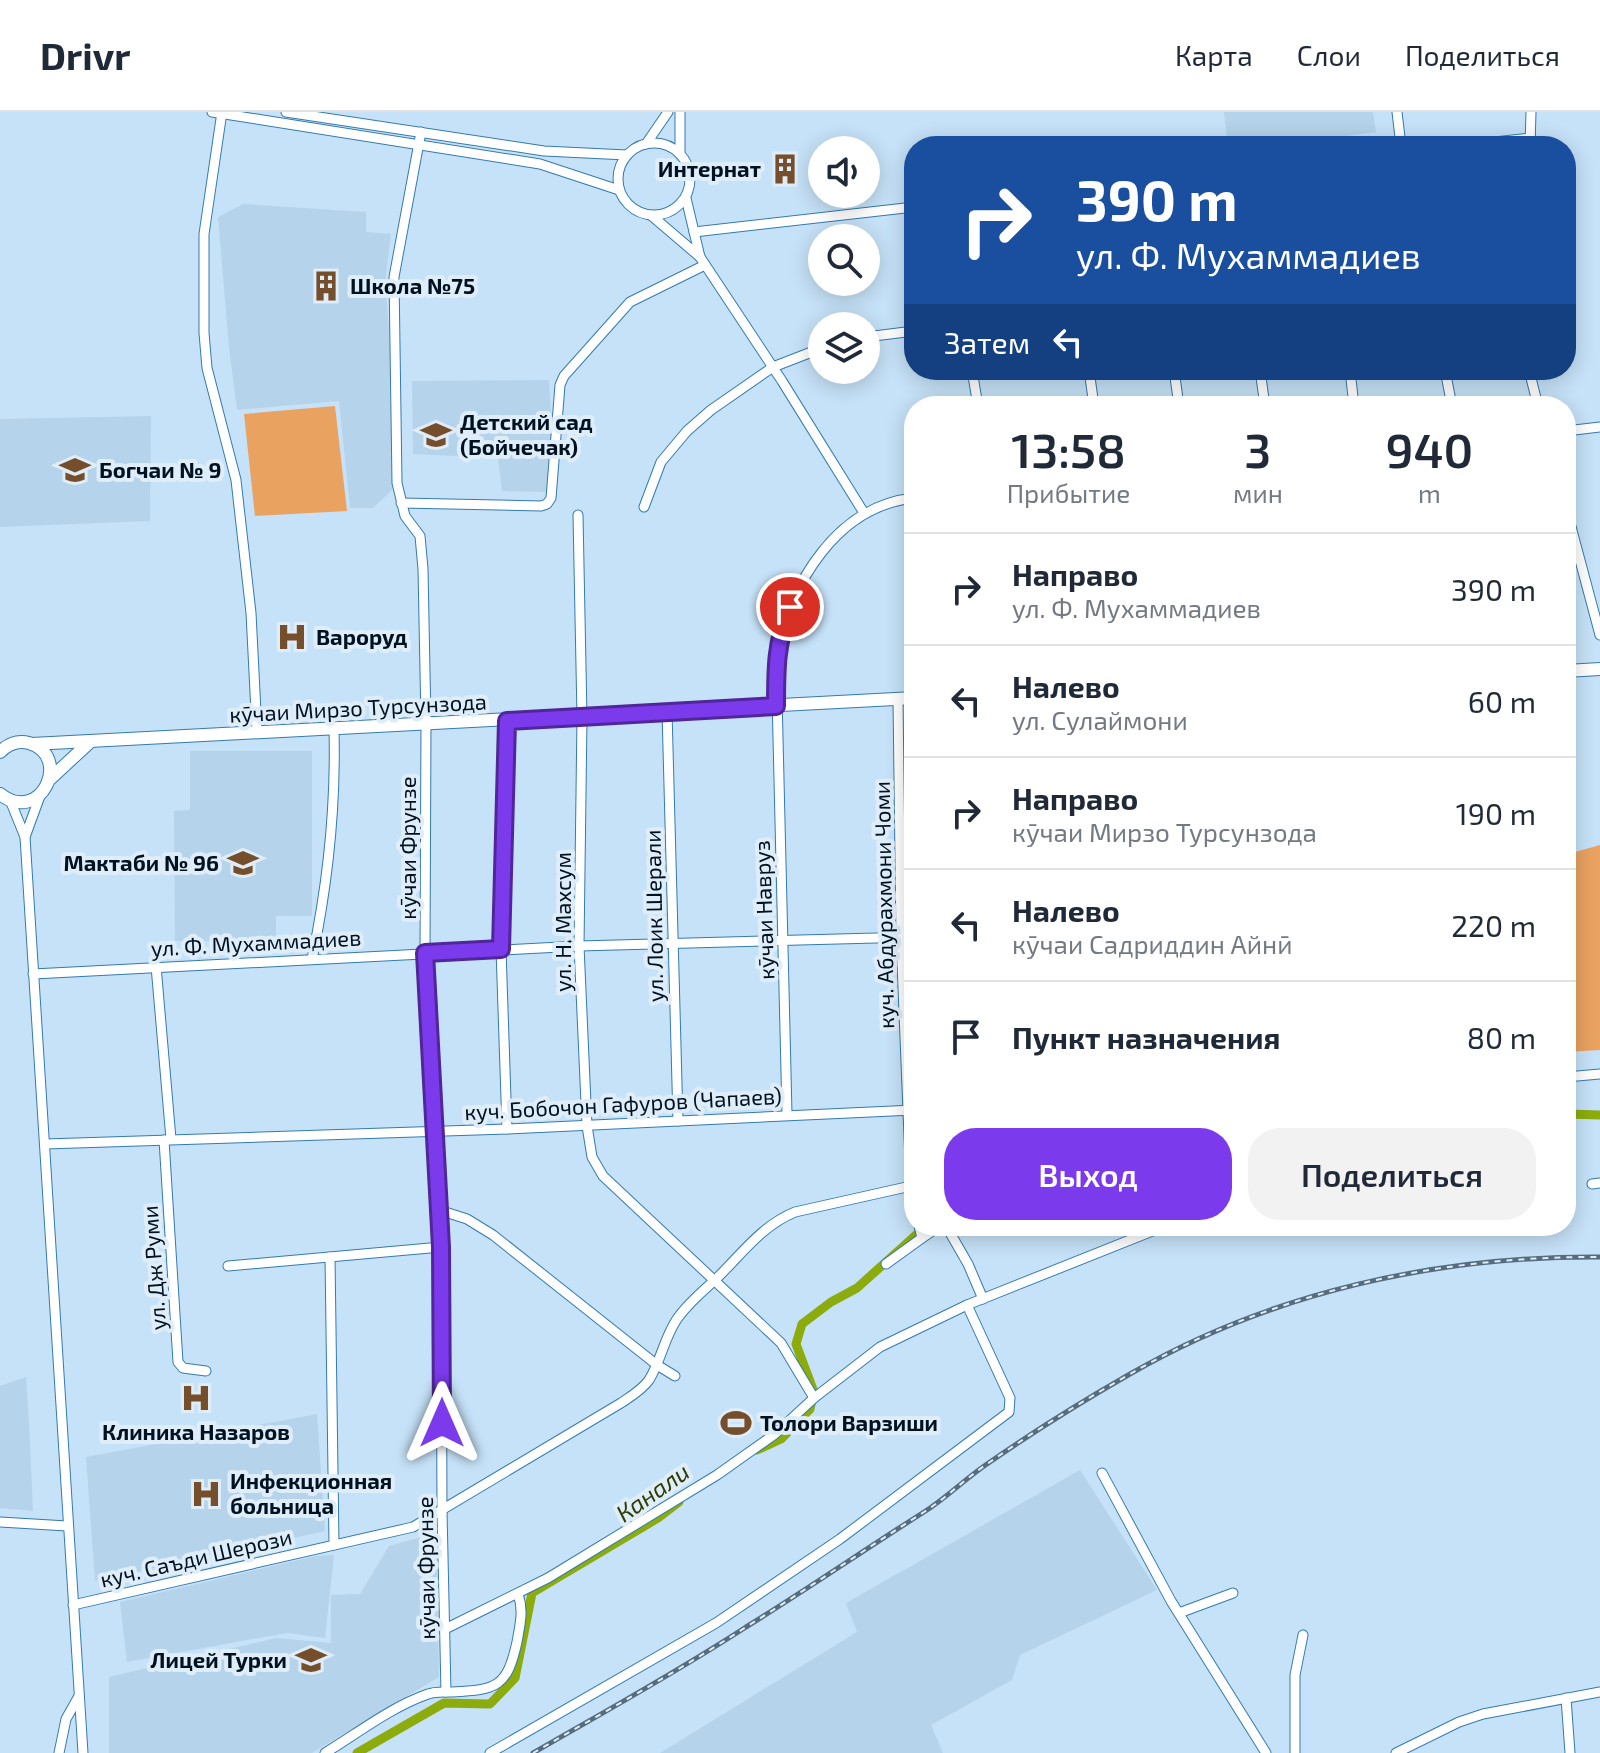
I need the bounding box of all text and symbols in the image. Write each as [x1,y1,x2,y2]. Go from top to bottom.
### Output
text: Drivr [40,32,130,78]
text: Карта [1175,38,1253,72]
text: Слои [1297,38,1361,72]
text: Поделиться [1405,38,1560,72]
map controls [808,136,880,384]
button: sound [808,136,880,208]
building icon: Интернат [768,152,802,186]
place label: Интернат [658,155,761,181]
text: 390 m [1076,165,1238,232]
icon: right [944,168,1048,272]
button: search [808,224,880,296]
text: ул. Ф. Мухаммадиев [1076,233,1421,276]
building icon: Школа №75 [309,269,343,303]
place label: Школа №75 [350,272,475,298]
button: layers [808,312,880,384]
icon: left [1046,320,1090,364]
text: Затем [944,324,1030,360]
place label: Детский сад (Бойчечак) [460,408,593,459]
school or university icon: Детский сад (Бойчечак) [419,418,453,452]
text: 13:58 [1011,420,1126,478]
text: 3 [1244,420,1271,478]
text: 940 [1385,420,1473,478]
school or university icon: Богчаи № 9 [58,453,92,487]
place label: Богчаи № 9 [99,456,221,482]
text: Прибытие [1007,477,1130,508]
text: мин [1233,477,1283,508]
text: m [1418,477,1441,508]
text: Направо [1012,556,1138,592]
icon: right [944,567,988,611]
text: 390 m [1451,571,1536,607]
pin [756,573,824,641]
icon: arrive [768,585,812,629]
text: ул. Ф. Мухаммадиев [1012,592,1261,623]
hospital icon: Вароруд [275,620,309,654]
place label: Вароруд [316,623,408,649]
text: Налево [1012,668,1120,704]
icon: left [944,679,988,723]
text: 60 m [1468,683,1536,719]
street label: кӯчаи Мирзо Турсунзода [228,687,487,728]
text: ул. Сулаймони [1012,704,1188,735]
street label: кӯчаи Фрунзе [394,776,421,920]
text: Направо [1012,780,1138,816]
street label: куч. Абдурахмони Чоми [868,781,899,1029]
icon: right [944,791,988,835]
text: 190 m [1456,795,1536,831]
text: кӯчаи Мирзо Турсунзода [1012,816,1317,847]
street label: ул. Лоик Шерали [638,830,669,1002]
street label: кӯчаи Навруз [748,840,779,980]
school or university icon: Мактаби № 96 [226,846,260,880]
place label: Мактаби № 96 [63,849,219,875]
street label: ул. Н. Махсум [549,852,576,992]
text: Налево [1012,892,1120,928]
icon: left [944,903,988,947]
text: 220 m [1451,907,1536,943]
street label: ул. Ф. Мухаммадиев [150,924,362,961]
text: кӯчаи Садриддин Айнӣ [1012,928,1292,959]
icon: arrive [944,1015,988,1059]
text: Пункт назначения [1012,1019,1280,1055]
text: 80 m [1467,1019,1536,1055]
street label: куч. Бобочон Гафуров (Чапаев) [464,1082,782,1125]
button: Выход [944,1128,1232,1220]
button: Поделиться [1248,1128,1536,1220]
street label: ул. Дж Руми [136,1205,171,1331]
hospital icon: Клиника Назаров [179,1381,213,1415]
position arrow [400,1381,484,1465]
sports icon: Толори Варзиши [719,1406,753,1440]
place label: Толори Варзиши [760,1409,938,1435]
place label: Клиника Назаров [102,1418,290,1444]
water label: Канали [610,1456,694,1527]
place label: Инфекционная больница [230,1467,392,1518]
hospital icon: Инфекционная больница [189,1477,223,1511]
street label: кӯчаи Фрунзе [411,1496,440,1640]
street label: куч. Саъди Шерози [97,1522,294,1593]
school or university icon: Лицей Турки [294,1643,328,1677]
place label: Лицей Турки [151,1646,287,1672]

